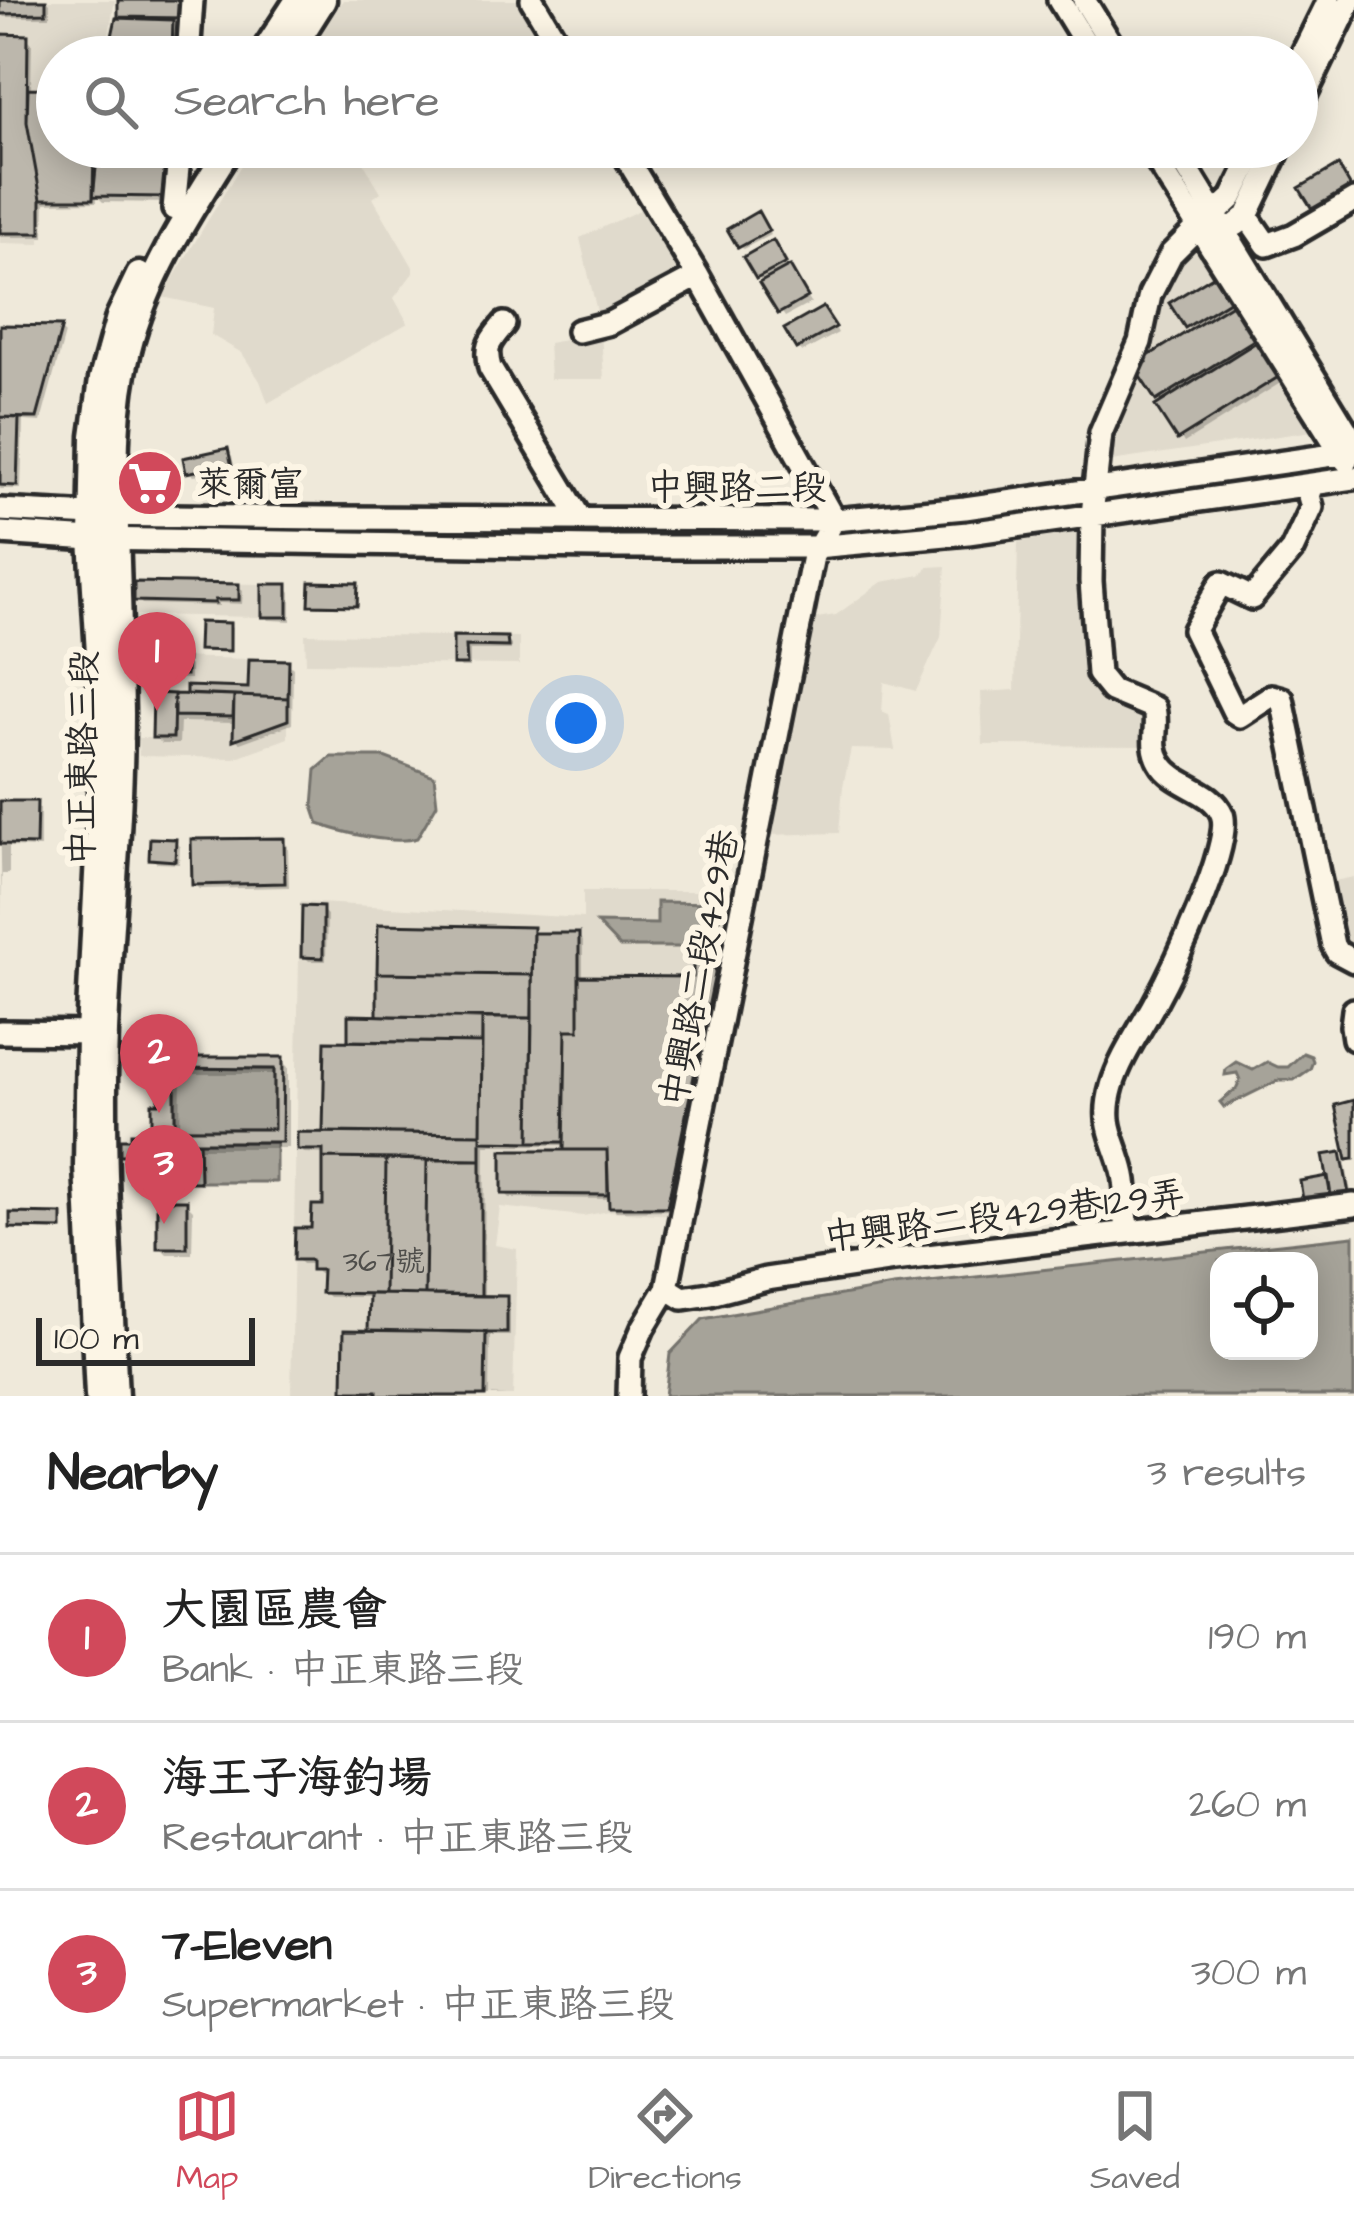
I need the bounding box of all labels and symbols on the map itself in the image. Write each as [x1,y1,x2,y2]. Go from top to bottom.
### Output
supermarket icon: 萊爾富 [115,448,185,518]
place label: 萊爾富 [196,460,304,511]
street label: 中興路二段 [647,463,827,514]
pin: 1 [118,612,196,711]
street label: 中正東路三段 [56,650,111,866]
your location [546,693,606,753]
street label: 中興路二段429巷 [649,825,752,1112]
pin: 2 [120,1014,198,1113]
pin: 3 [125,1125,203,1224]
street label: 中興路二段429巷129弄 [821,1169,1188,1264]
house number: 367號 [343,1241,425,1283]
scale bar [36,1312,255,1365]

